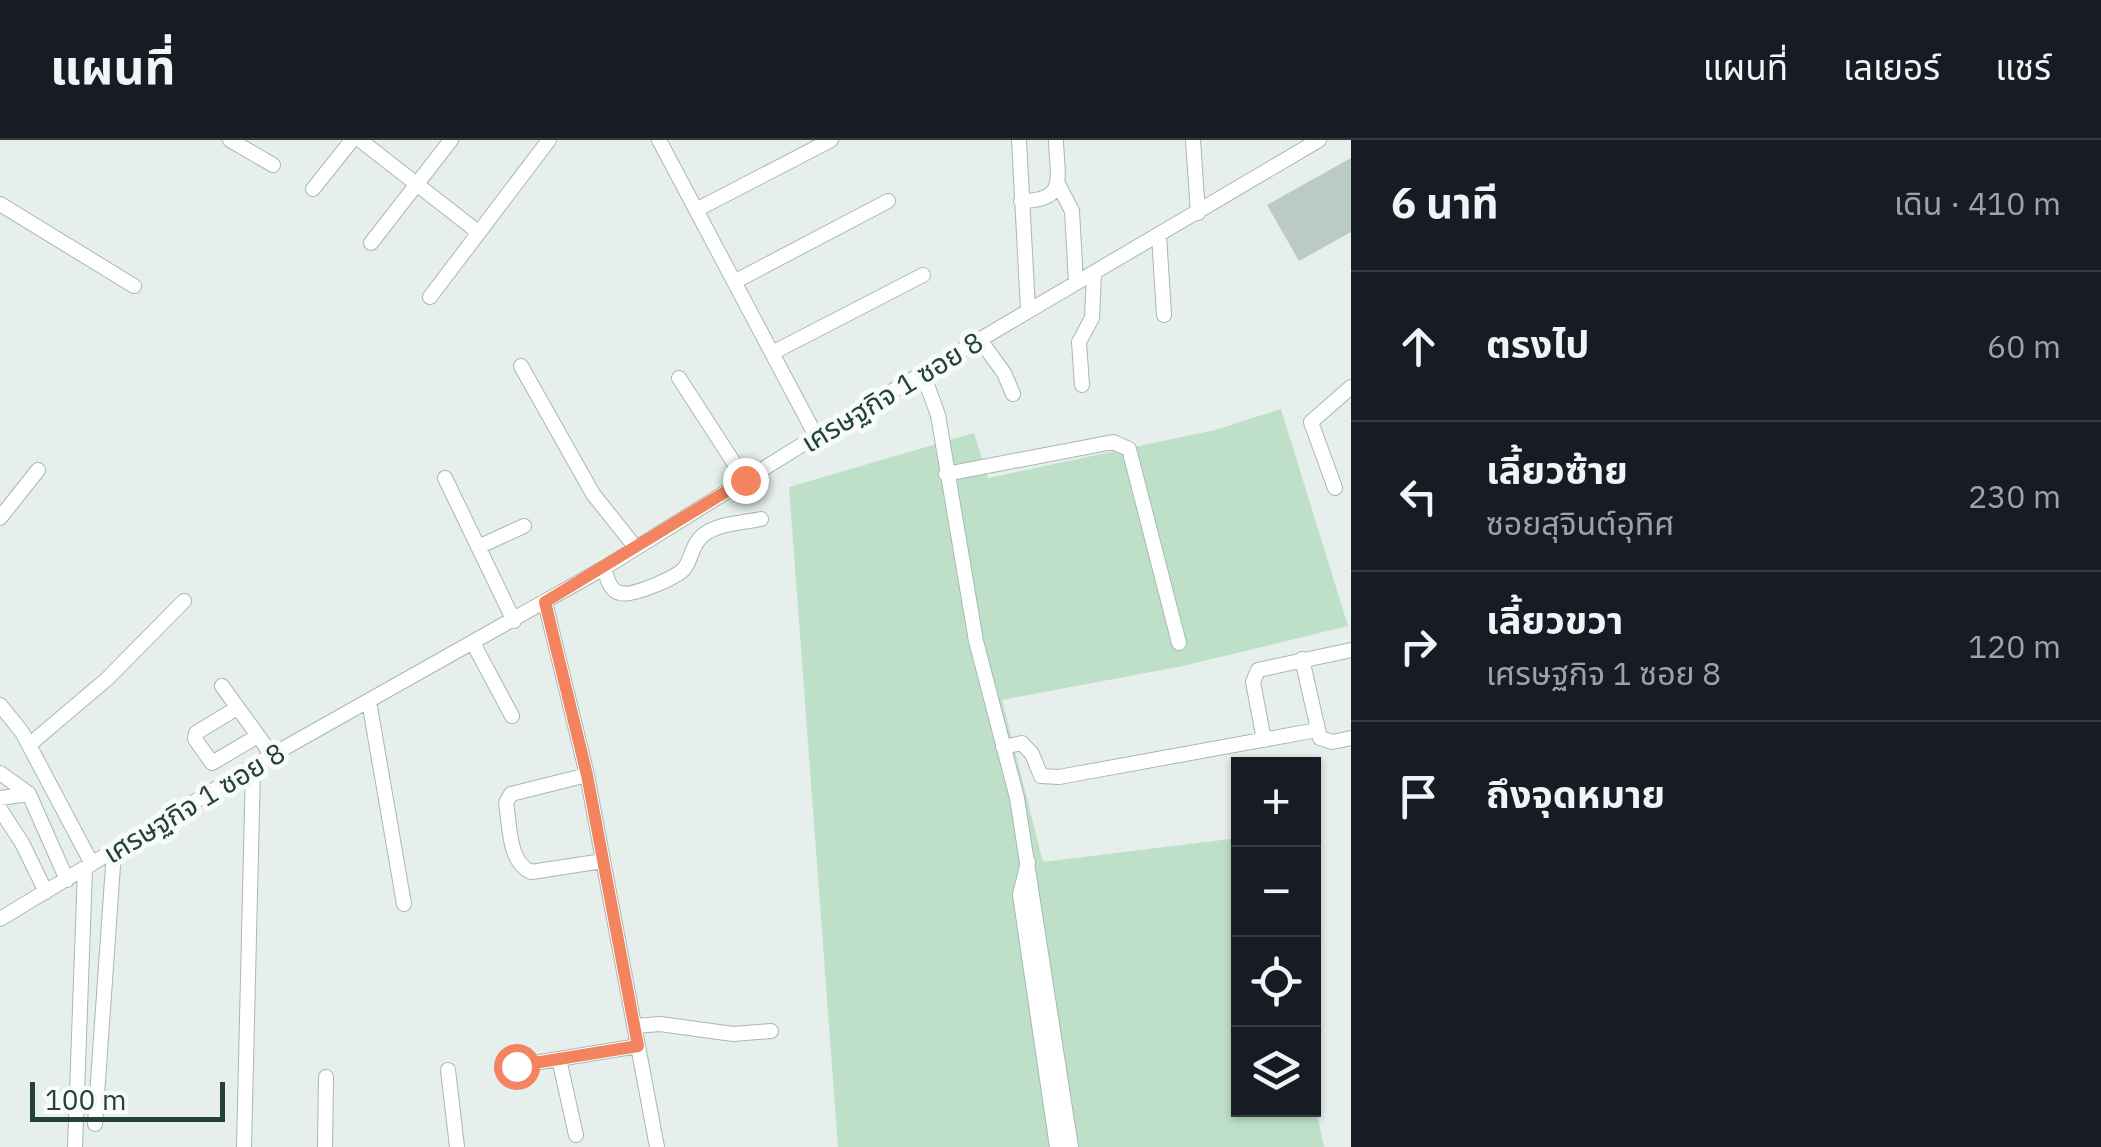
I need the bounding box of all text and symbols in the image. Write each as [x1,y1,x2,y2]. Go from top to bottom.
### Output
text: แผนที่ [50,35,175,97]
text: แผนที่ [1703,44,1788,90]
text: เลเยอร์ [1843,44,1940,90]
text: แชร์ [1995,44,2051,90]
text: 6 นาที [1391,175,1499,230]
text: เดิน · 410 m [1894,182,2061,224]
icon: ahead [1391,319,1446,374]
text: ตรงไป [1486,319,1589,368]
street label: เศรษฐกิจ 1 ซอย 8 [794,323,989,460]
text: 60 m [1987,325,2061,367]
text: เลี้ยวซ้าย [1486,445,1628,494]
route end [723,458,769,504]
icon: left [1391,469,1446,524]
text: 230 m [1968,475,2061,517]
text: ซอยสุจินต์อุทิศ [1486,502,1674,544]
text: เลี้ยวขวา [1486,595,1623,644]
icon: right [1391,619,1446,674]
text: 120 m [1968,625,2061,667]
text: เศรษฐกิจ 1 ซอย 8 [1486,652,1721,694]
street label: เศรษฐกิจ 1 ซอย 8 [96,734,291,871]
map controls [1231,757,1321,1117]
button: + [1231,757,1321,847]
icon: arrive [1391,769,1446,824]
text: ถึงจุดหมาย [1486,769,1665,818]
button: − [1231,847,1321,937]
button: locate [1231,937,1321,1027]
button: layers [1231,1027,1321,1117]
route start [494,1044,540,1090]
scale bar [30,1077,225,1122]
text: 100 m [45,1081,126,1118]

